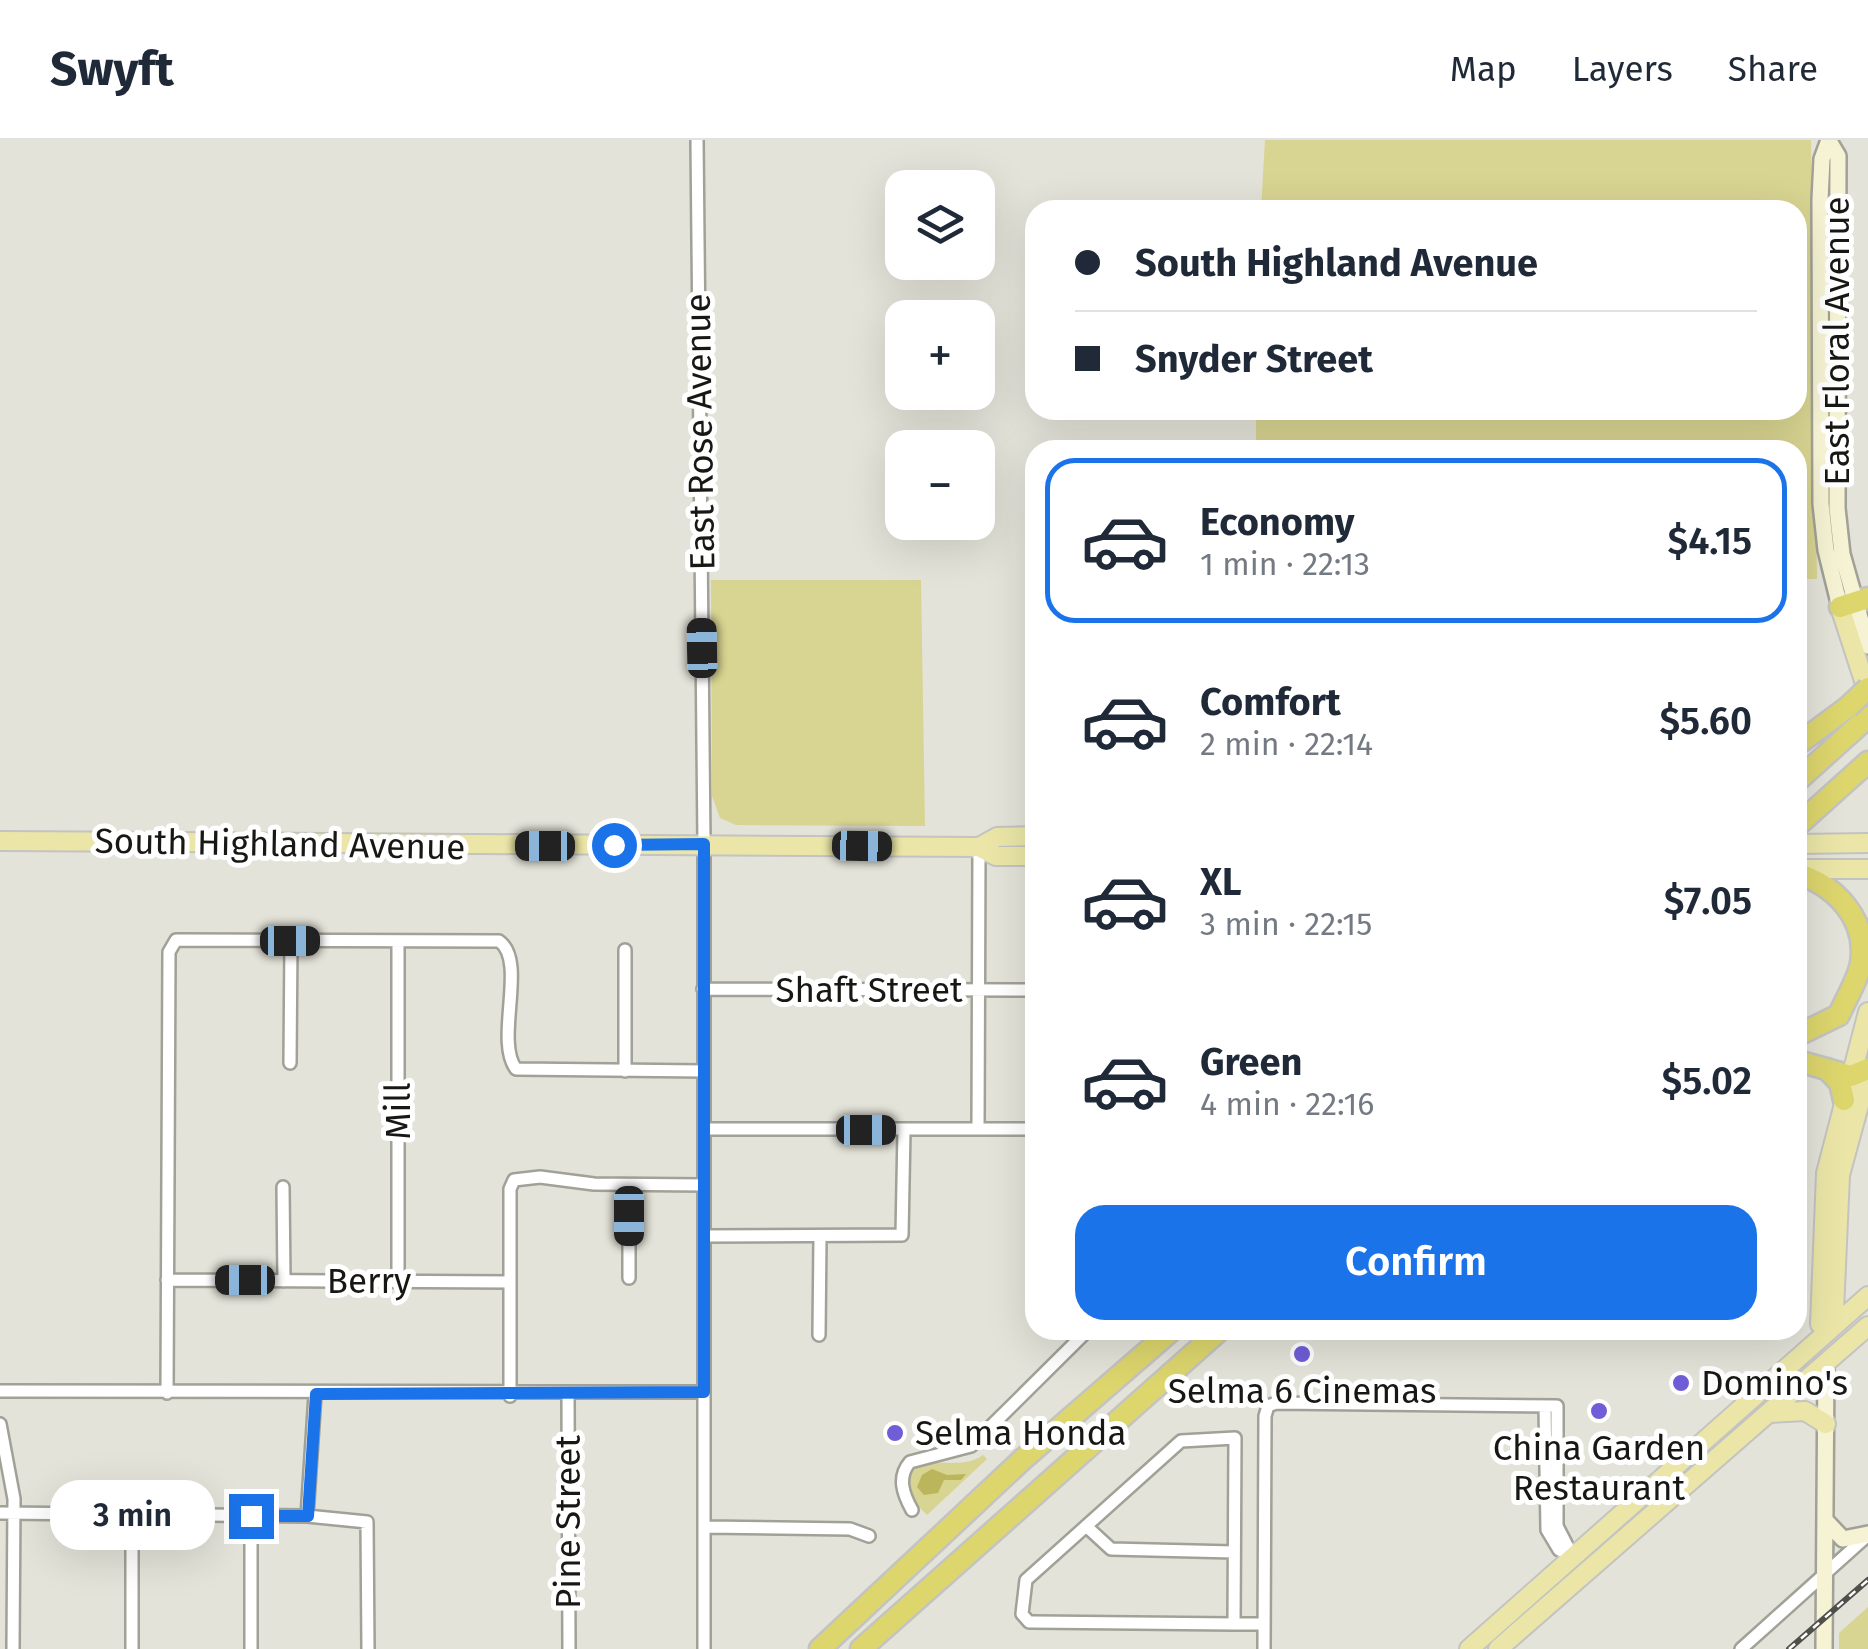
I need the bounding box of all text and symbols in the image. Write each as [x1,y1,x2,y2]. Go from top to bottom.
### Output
text: Swyft [50,40,174,98]
text: Map [1450,48,1517,90]
text: Layers [1572,48,1673,90]
text: Share [1728,48,1818,90]
map controls [885,170,995,540]
button: layers [885,170,995,280]
street label: East Floral Avenue [1816,196,1858,486]
text: South Highland Avenue [1135,240,1538,286]
street label: East Rose Avenue [677,293,723,571]
button: + [885,300,995,410]
text: Snyder Street [1135,336,1373,382]
button: − [885,430,995,540]
icon: car [1080,496,1170,586]
text: Economy [1200,499,1355,545]
text: $4.15 [1667,518,1752,564]
text: 1 min · 22:13 [1200,545,1370,583]
car [686,618,718,678]
icon: car [1080,676,1170,766]
text: Comfort [1200,679,1341,725]
text: $5.60 [1659,698,1752,744]
text: 2 min · 22:14 [1200,725,1373,763]
street label: South Highland Avenue [94,820,466,868]
route start [592,823,637,868]
car [832,830,892,862]
car [515,831,575,861]
icon: car [1080,856,1170,946]
text: XL [1200,859,1242,905]
text: $7.05 [1664,878,1752,924]
text: 3 min · 22:15 [1200,905,1372,943]
car [260,926,320,956]
street label: Shaft Street [775,969,963,1011]
icon: car [1080,1036,1170,1126]
text: Green [1200,1039,1303,1085]
text: $5.02 [1662,1058,1752,1104]
street label: Mill [377,1082,419,1140]
text: 4 min · 22:16 [1200,1085,1374,1123]
car [836,1115,896,1145]
car [614,1186,644,1246]
button: Confirm [1075,1205,1757,1320]
street label: Berry [327,1260,411,1302]
car [215,1265,275,1295]
marker: Selma 6 Cinemas [1291,1343,1313,1365]
place label: Domino's [1701,1362,1848,1404]
place label: Selma 6 Cinemas [1168,1370,1436,1412]
marker: Domino's [1670,1372,1692,1394]
marker: China Garden Restaurant [1588,1400,1610,1422]
place label: Selma Honda [915,1412,1126,1454]
marker: Selma Honda [884,1422,906,1444]
place label: China Garden Restaurant [1493,1427,1705,1509]
street label: Pine Street [547,1435,589,1609]
callout: 3 min [51,1481,216,1551]
route end [229,1494,274,1539]
text: 3 min [93,1496,172,1534]

